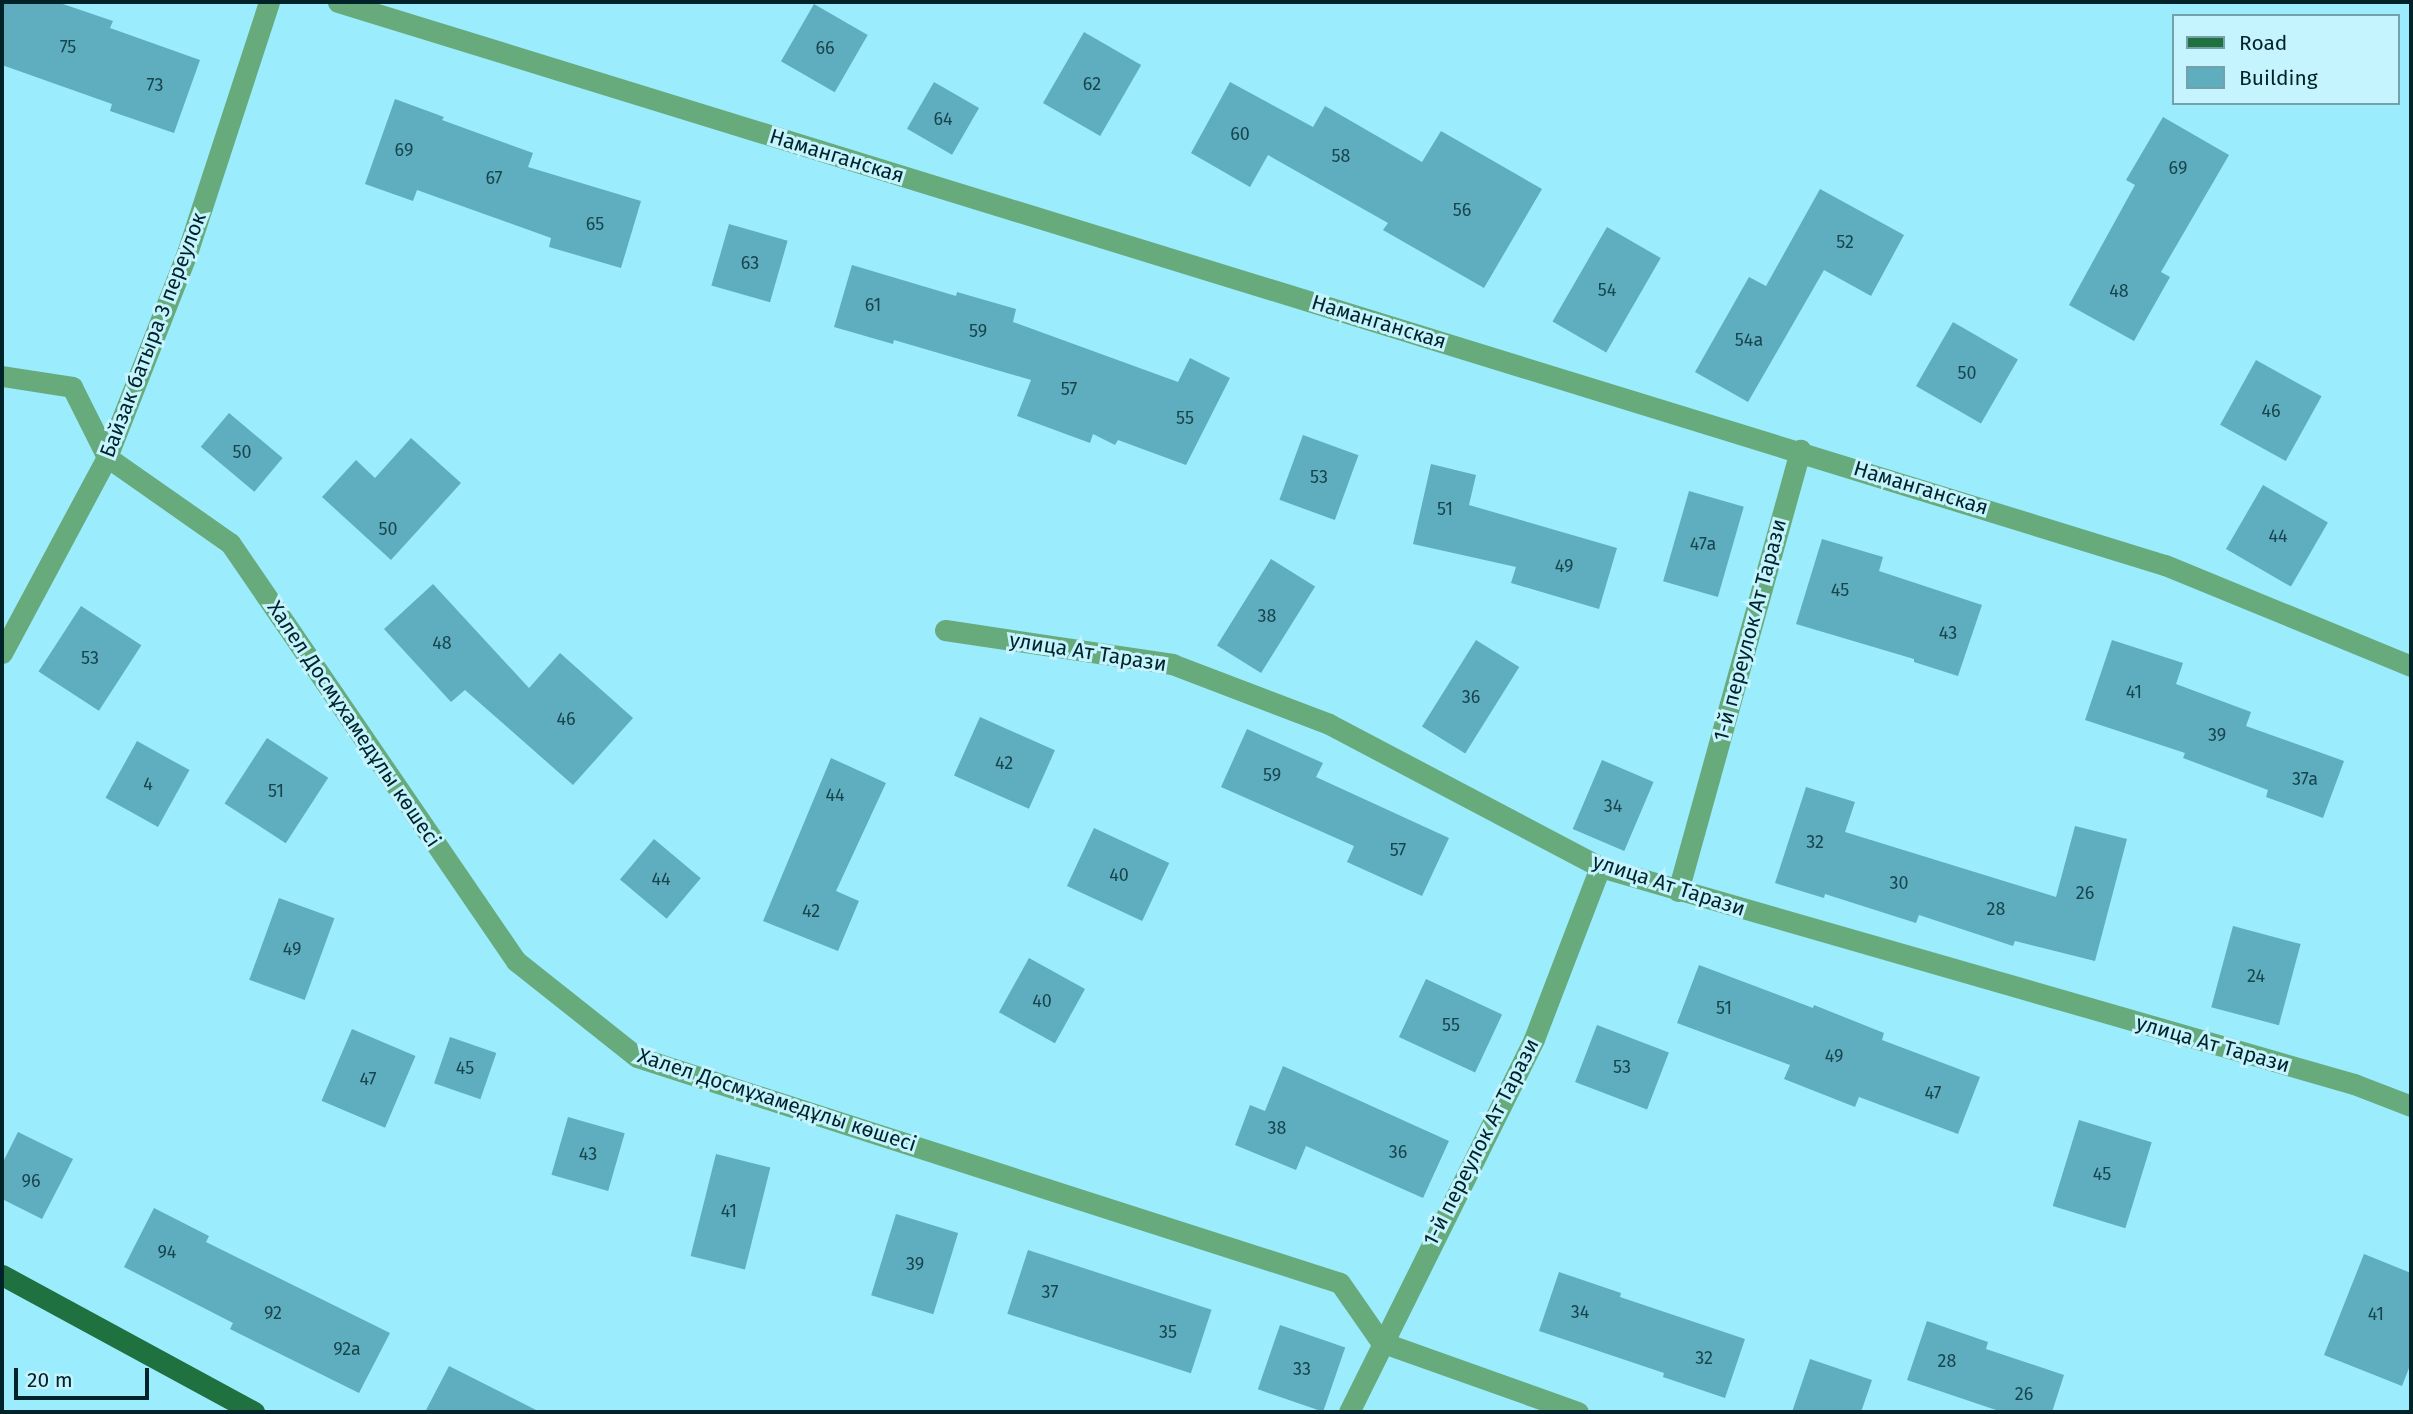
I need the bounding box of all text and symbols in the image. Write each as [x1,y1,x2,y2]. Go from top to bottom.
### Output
legend [2172,14,2399,105]
text: Road [2239,30,2287,56]
house number: 75 [60,36,76,58]
house number: 66 [815,37,835,59]
text: Building [2239,65,2318,91]
house number: 62 [1083,73,1101,95]
house number: 73 [147,74,163,96]
house number: 64 [933,108,953,130]
house number: 60 [1230,123,1250,145]
street label: Наманганская [767,124,907,188]
house number: 69 [395,139,413,161]
house number: 58 [1332,145,1350,167]
house number: 69 [2169,157,2187,179]
house number: 67 [485,167,503,189]
house number: 56 [1453,199,1471,221]
street label: Байзак батыра 3 переулок [95,209,211,461]
house number: 65 [586,213,604,235]
house number: 52 [1836,231,1854,253]
house number: 63 [741,252,759,274]
house number: 54 [1598,279,1616,301]
house number: 48 [2109,280,2129,302]
street label: Наманганская [1309,290,1449,354]
house number: 61 [865,294,881,316]
house number: 59 [969,320,987,342]
house number: 54а [1735,329,1763,351]
house number: 50 [1957,362,1977,384]
house number: 57 [1061,378,1077,400]
house number: 46 [2261,400,2281,422]
house number: 55 [1176,407,1194,429]
house number: 50 [232,441,252,463]
street label: Наманганская [1851,456,1991,520]
house number: 53 [1310,466,1328,488]
house number: 51 [1437,498,1453,520]
street label: 1-й переулок Ат Тарази [1708,516,1792,744]
house number: 50 [378,518,398,540]
house number: 44 [2268,525,2288,547]
house number: 47а [1690,533,1716,555]
house number: 49 [1555,555,1573,577]
house number: 45 [1831,579,1849,601]
street label: Халел Досмұхамедұлы көшесі [262,596,446,852]
house number: 38 [1258,605,1276,627]
house number: 43 [1939,622,1957,644]
street label: улица Ат Тарази [1008,627,1168,677]
house number: 48 [432,632,452,654]
house number: 53 [81,647,99,669]
house number: 41 [2126,681,2142,703]
house number: 36 [1462,686,1480,708]
house number: 46 [556,708,576,730]
house number: 39 [2208,724,2226,746]
house number: 42 [995,752,1013,774]
house number: 59 [1263,764,1281,786]
house number: 37а [2292,768,2318,790]
house number: 4 [143,773,153,795]
house number: 51 [268,780,284,802]
house number: 44 [825,784,845,806]
house number: 34 [1604,795,1622,817]
house number: 32 [1806,831,1824,853]
house number: 57 [1390,839,1406,861]
street label: улица Ат Тарази [1590,848,1748,922]
house number: 40 [1109,864,1129,886]
house number: 44 [651,868,671,890]
house number: 30 [1889,872,1909,894]
house number: 26 [2076,882,2094,904]
house number: 28 [1987,898,2005,920]
house number: 42 [802,900,820,922]
house number: 49 [283,938,301,960]
house number: 24 [2247,965,2265,987]
house number: 40 [1032,990,1052,1012]
house number: 51 [1716,997,1732,1019]
street label: улица Ат Тарази [2133,1010,2293,1078]
house number: 55 [1442,1014,1460,1036]
street label: 1-й переулок Ат Тарази [1418,1034,1544,1250]
street label: Халел Досмұхамедұлы көшесі [634,1043,920,1157]
house number: 49 [1825,1045,1843,1067]
house number: 53 [1613,1056,1631,1078]
house number: 45 [456,1057,474,1079]
house number: 47 [359,1068,377,1090]
house number: 47 [1924,1082,1942,1104]
house number: 38 [1268,1117,1286,1139]
house number: 36 [1389,1141,1407,1163]
house number: 43 [579,1143,597,1165]
house number: 45 [2093,1163,2111,1185]
house number: 96 [21,1170,41,1192]
house number: 41 [721,1200,737,1222]
house number: 94 [158,1241,176,1263]
house number: 39 [906,1253,924,1275]
house number: 37 [1042,1281,1058,1303]
house number: 34 [1571,1301,1589,1323]
house number: 92 [264,1302,282,1324]
house number: 41 [2368,1303,2384,1325]
house number: 35 [1159,1321,1177,1343]
house number: 92а [333,1338,361,1360]
house number: 32 [1695,1347,1713,1369]
house number: 28 [1938,1350,1956,1372]
scale bar [18,1354,152,1398]
house number: 33 [1293,1358,1311,1380]
text: 20 m [27,1367,73,1393]
house number: 26 [2015,1383,2033,1405]

